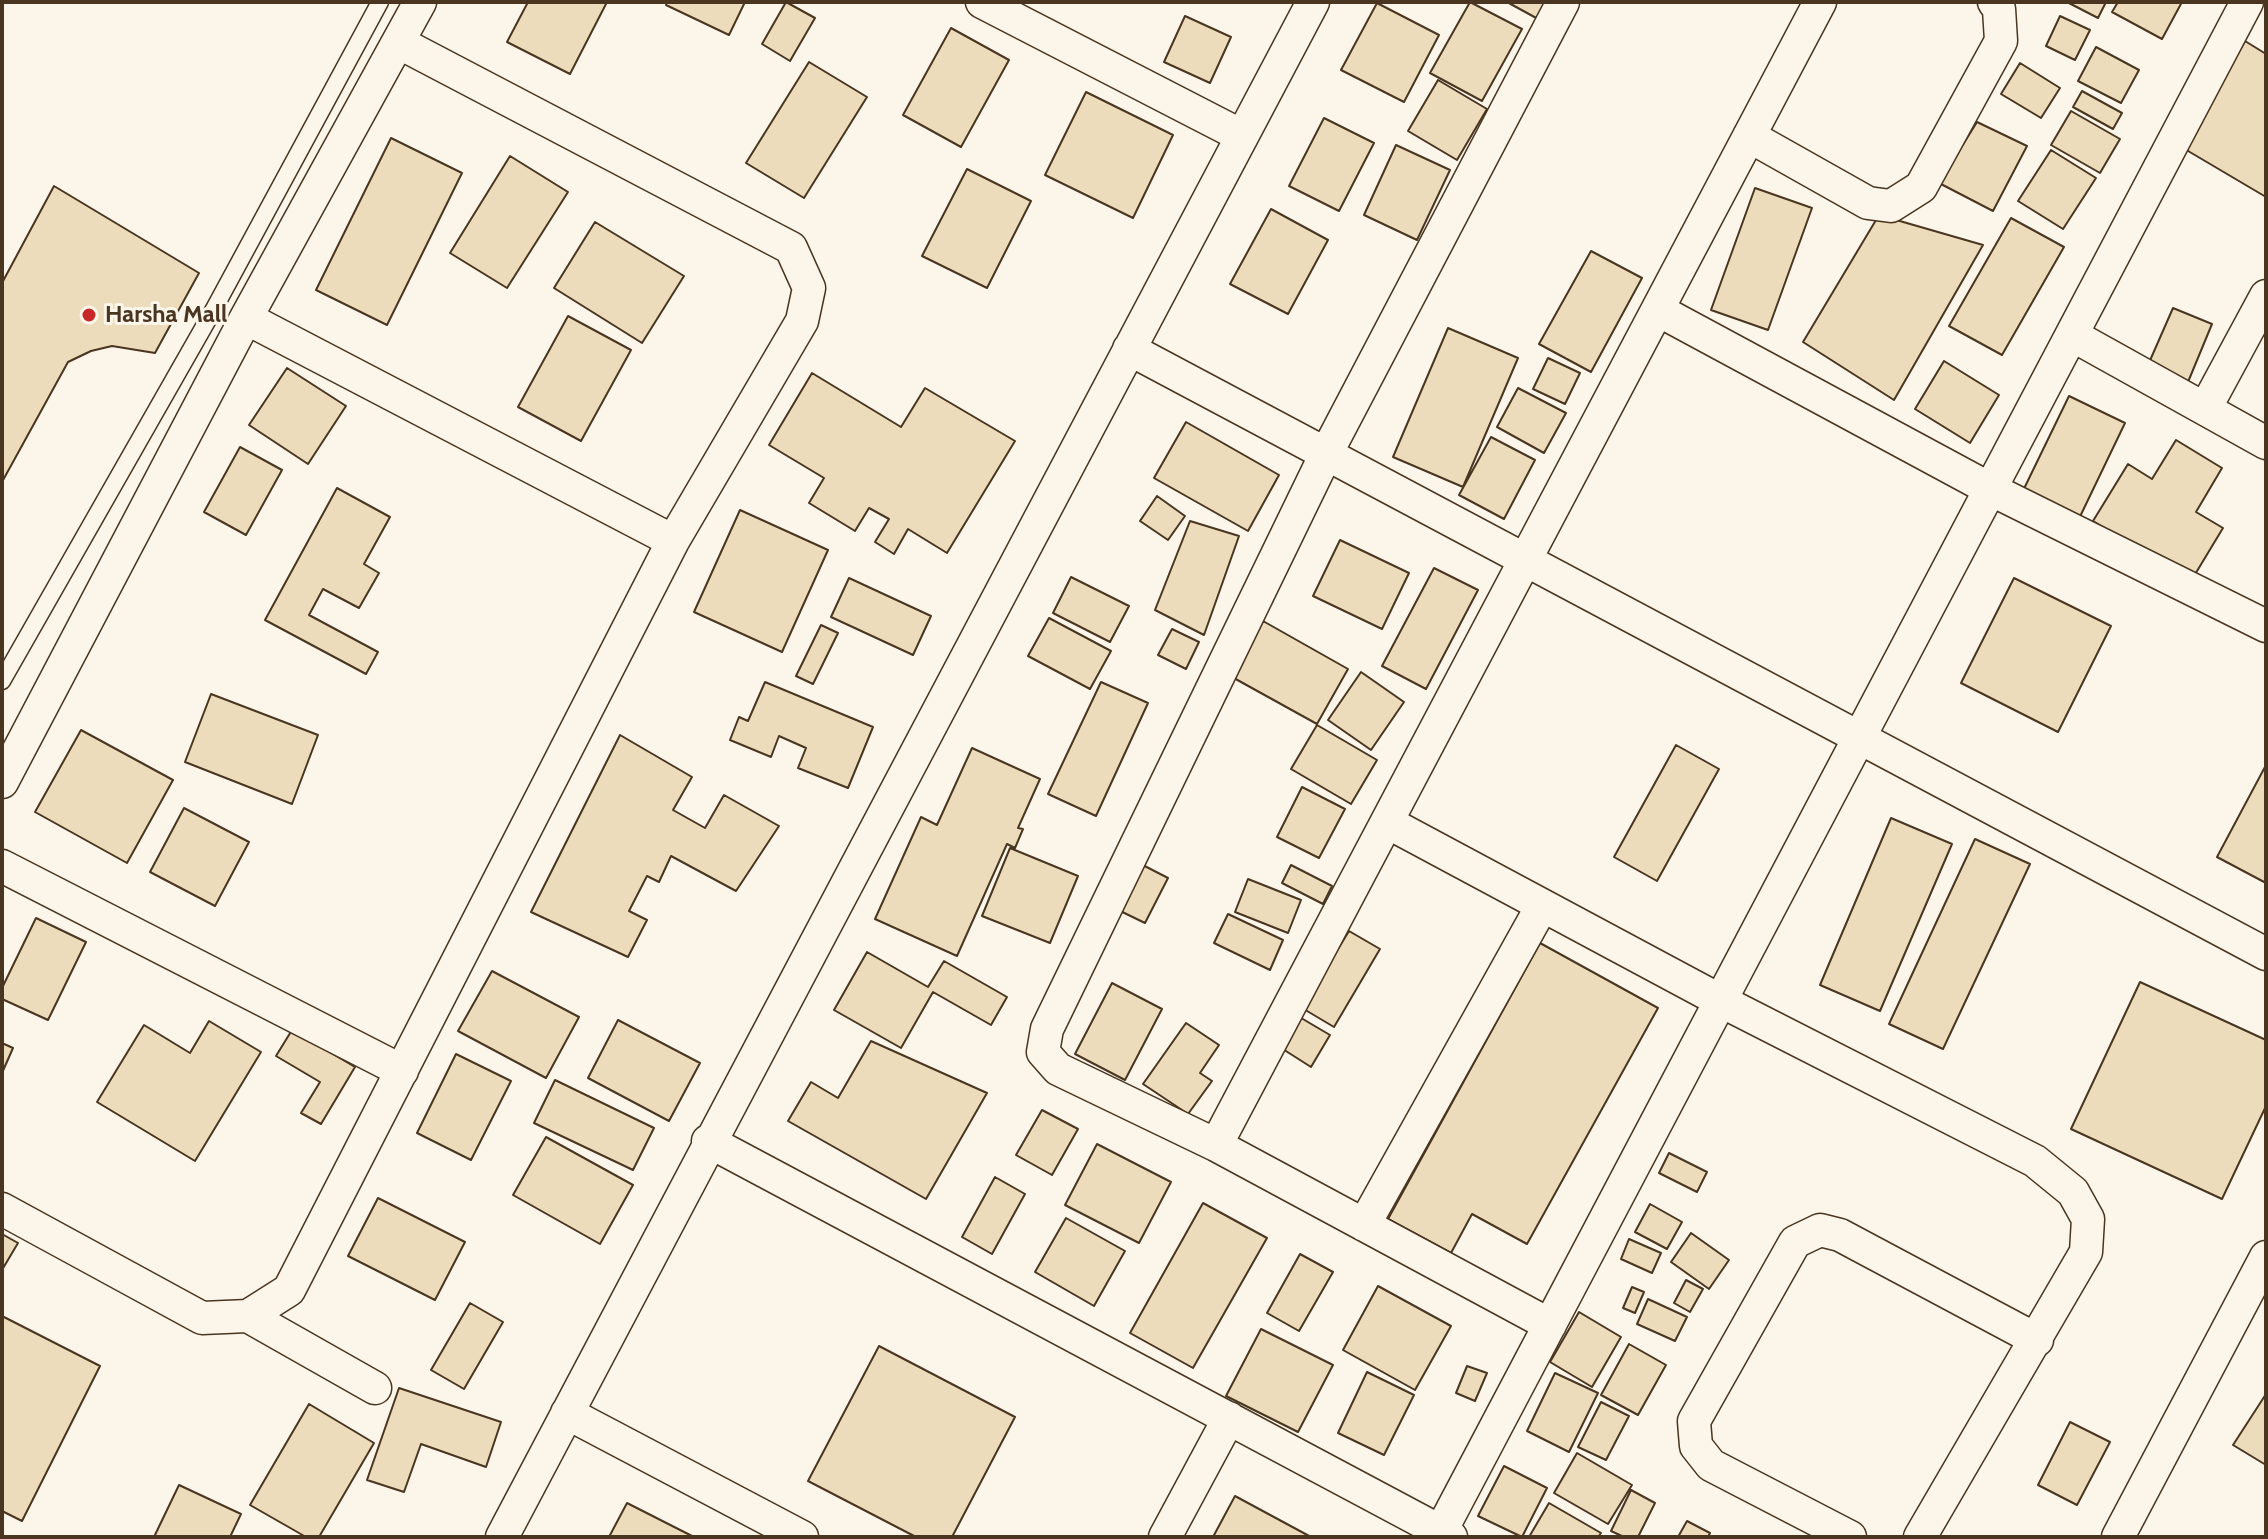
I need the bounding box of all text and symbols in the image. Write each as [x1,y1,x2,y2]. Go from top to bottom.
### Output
place label: Harsha Mall [105,301,227,329]
marker: Harsha Mall [80,306,98,324]

